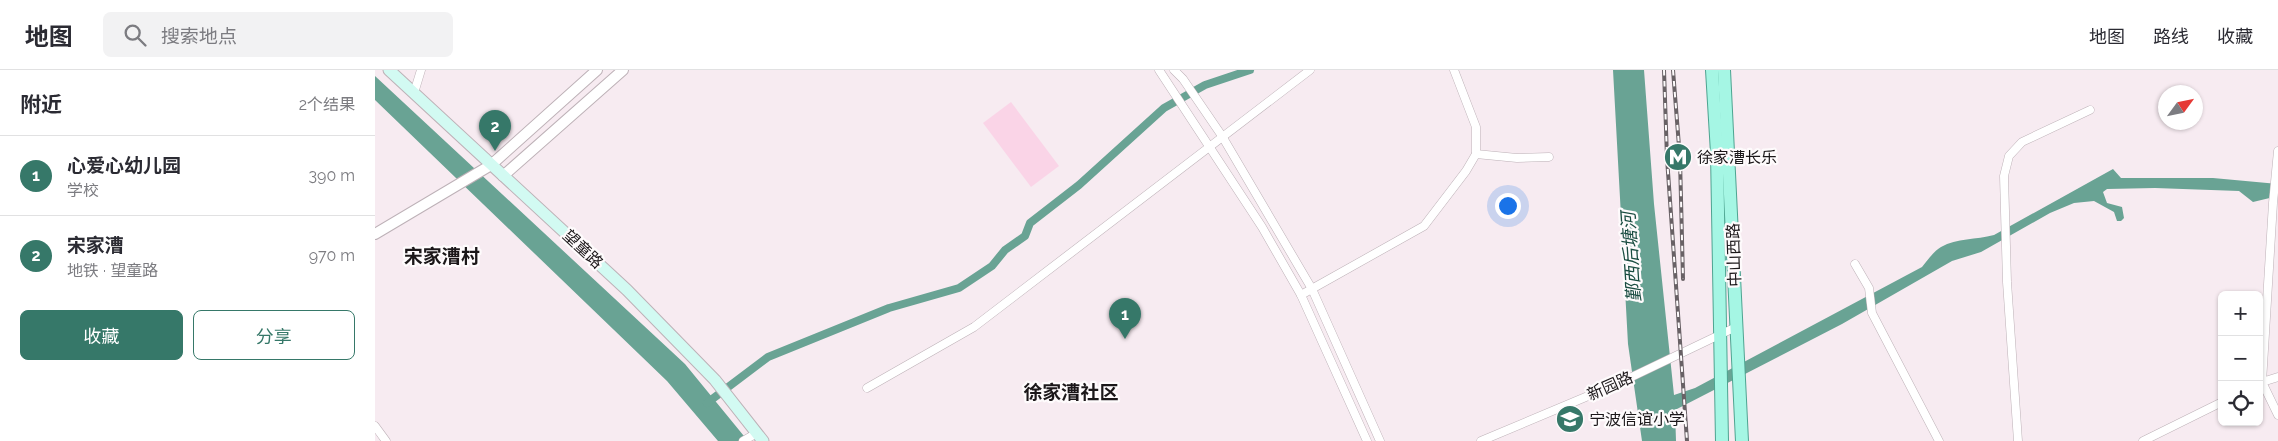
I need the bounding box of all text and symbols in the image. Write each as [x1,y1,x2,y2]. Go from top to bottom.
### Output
search box [103,12,453,57]
icon: search [121,21,149,49]
text: 地图 [25,22,73,51]
text: 搜索地点 [161,25,237,47]
text: 地图 [2089,26,2125,47]
text: 路线 [2153,26,2189,47]
text: 收藏 [2217,26,2253,47]
north arrow [2158,85,2203,130]
text: 附近 [20,92,62,117]
text: 2个结果 [299,95,355,114]
pin: 2 [479,110,511,151]
metro station icon: 徐家漕长乐 [1663,142,1693,172]
place label: 徐家漕长乐 [1697,148,1777,167]
text: 心爱心幼儿园 [67,154,181,176]
text: 1 [32,166,40,185]
text: 390 m [309,166,355,185]
text: 学校 [67,181,99,200]
your location [1495,193,1521,219]
water label: 鄞西后塘河 [1617,208,1645,303]
street label: 中山西路 [1723,223,1745,287]
street label: 望童路 [559,226,607,272]
text: 宋家漕 [67,234,124,256]
district label: 宋家漕村 [404,245,480,267]
text: 2 [31,246,41,265]
text: 970 m [309,246,355,265]
text: 地铁 · 望童路 [67,261,158,280]
map controls [2218,291,2263,426]
button: + [2218,291,2263,336]
pin: 1 [1109,298,1141,339]
button: 收藏 [20,310,183,360]
button: 分享 [193,310,355,360]
button: − [2218,336,2263,381]
street label: 新园路 [1584,368,1636,404]
district label: 徐家漕社区 [1023,381,1119,403]
button: locate [2218,381,2263,426]
school or university icon: 宁波信谊小学 [1555,404,1585,434]
place label: 宁波信谊小学 [1589,410,1685,429]

